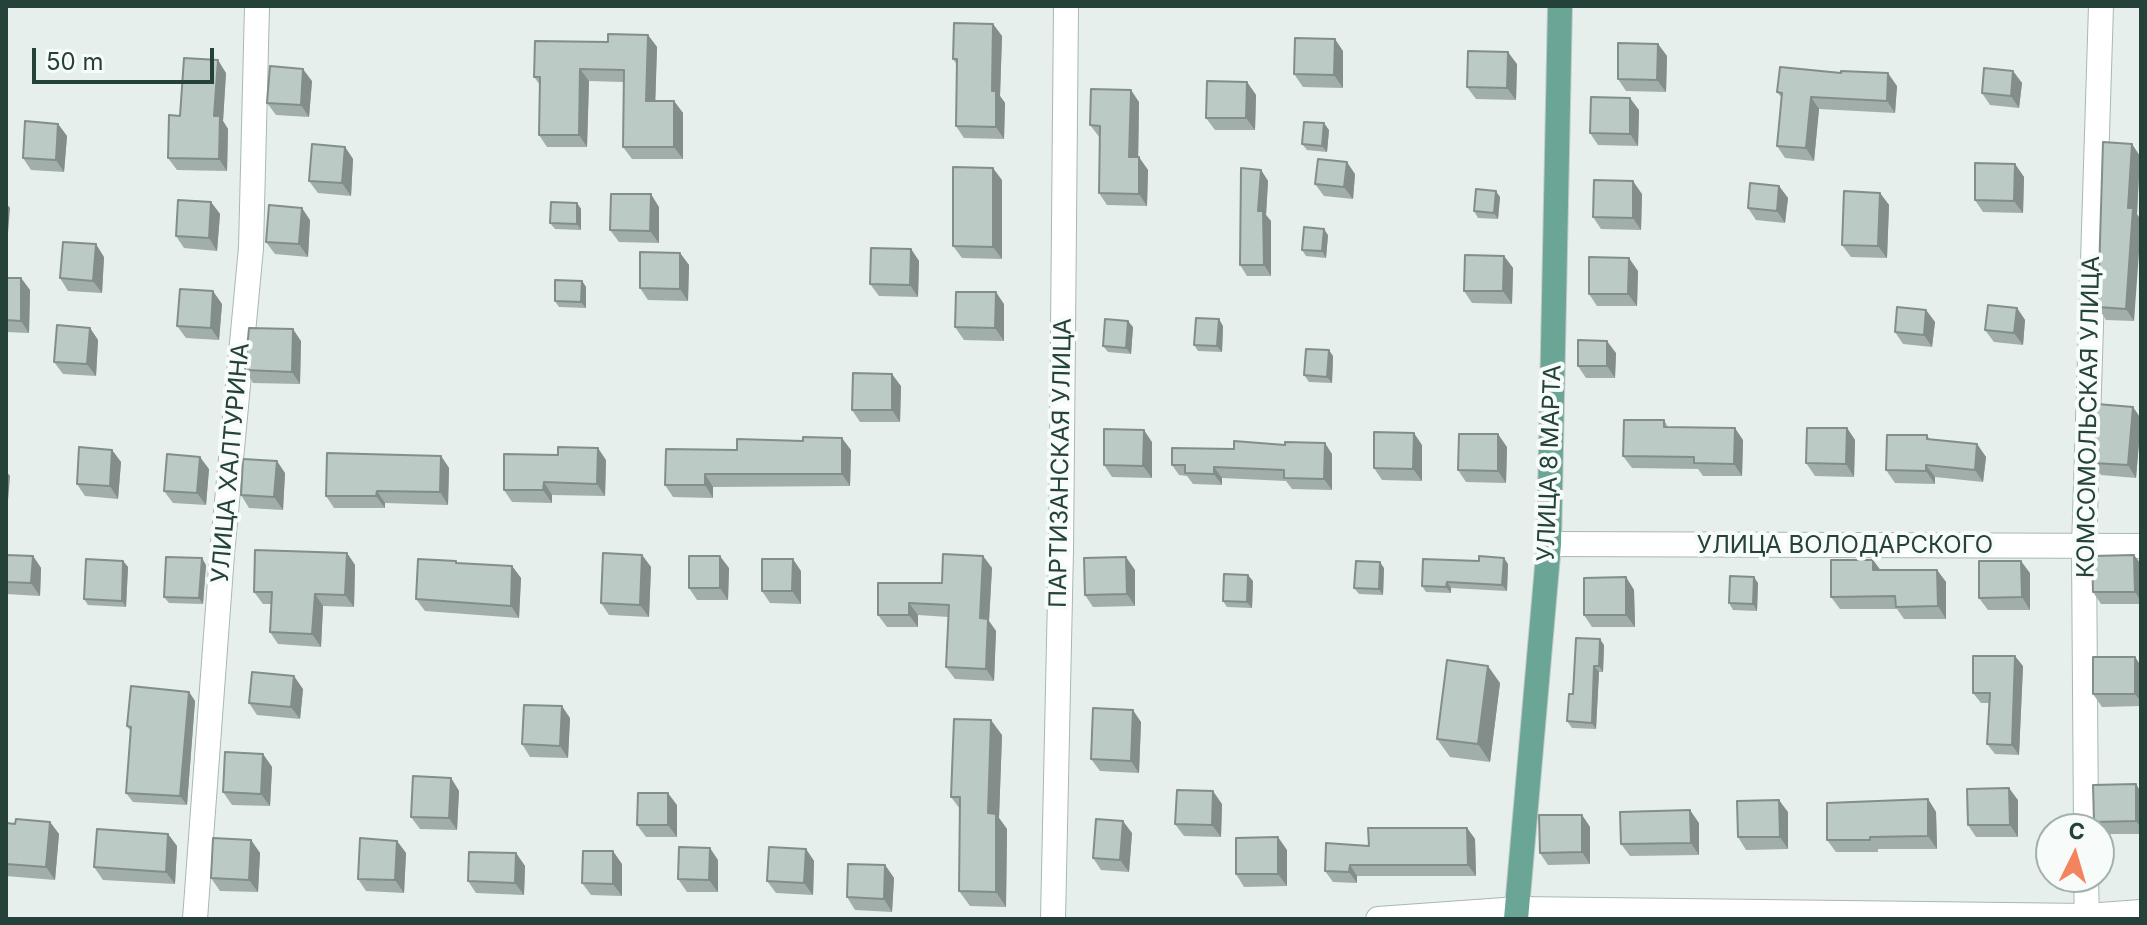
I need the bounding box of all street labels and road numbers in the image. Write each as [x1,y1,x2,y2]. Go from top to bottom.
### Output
street label: КОМСОМОЛЬСКАЯ УЛИЦА [2072,256,2106,578]
street label: ПАРТИЗАНСКАЯ УЛИЦА [1044,318,1078,608]
street label: УЛИЦА ХАЛТУРИНА [206,342,256,584]
street label: УЛИЦА 8 МАРТА [1532,364,1568,562]
street label: УЛИЦА ВОЛОДАРСКОГО [1697,532,1993,560]

